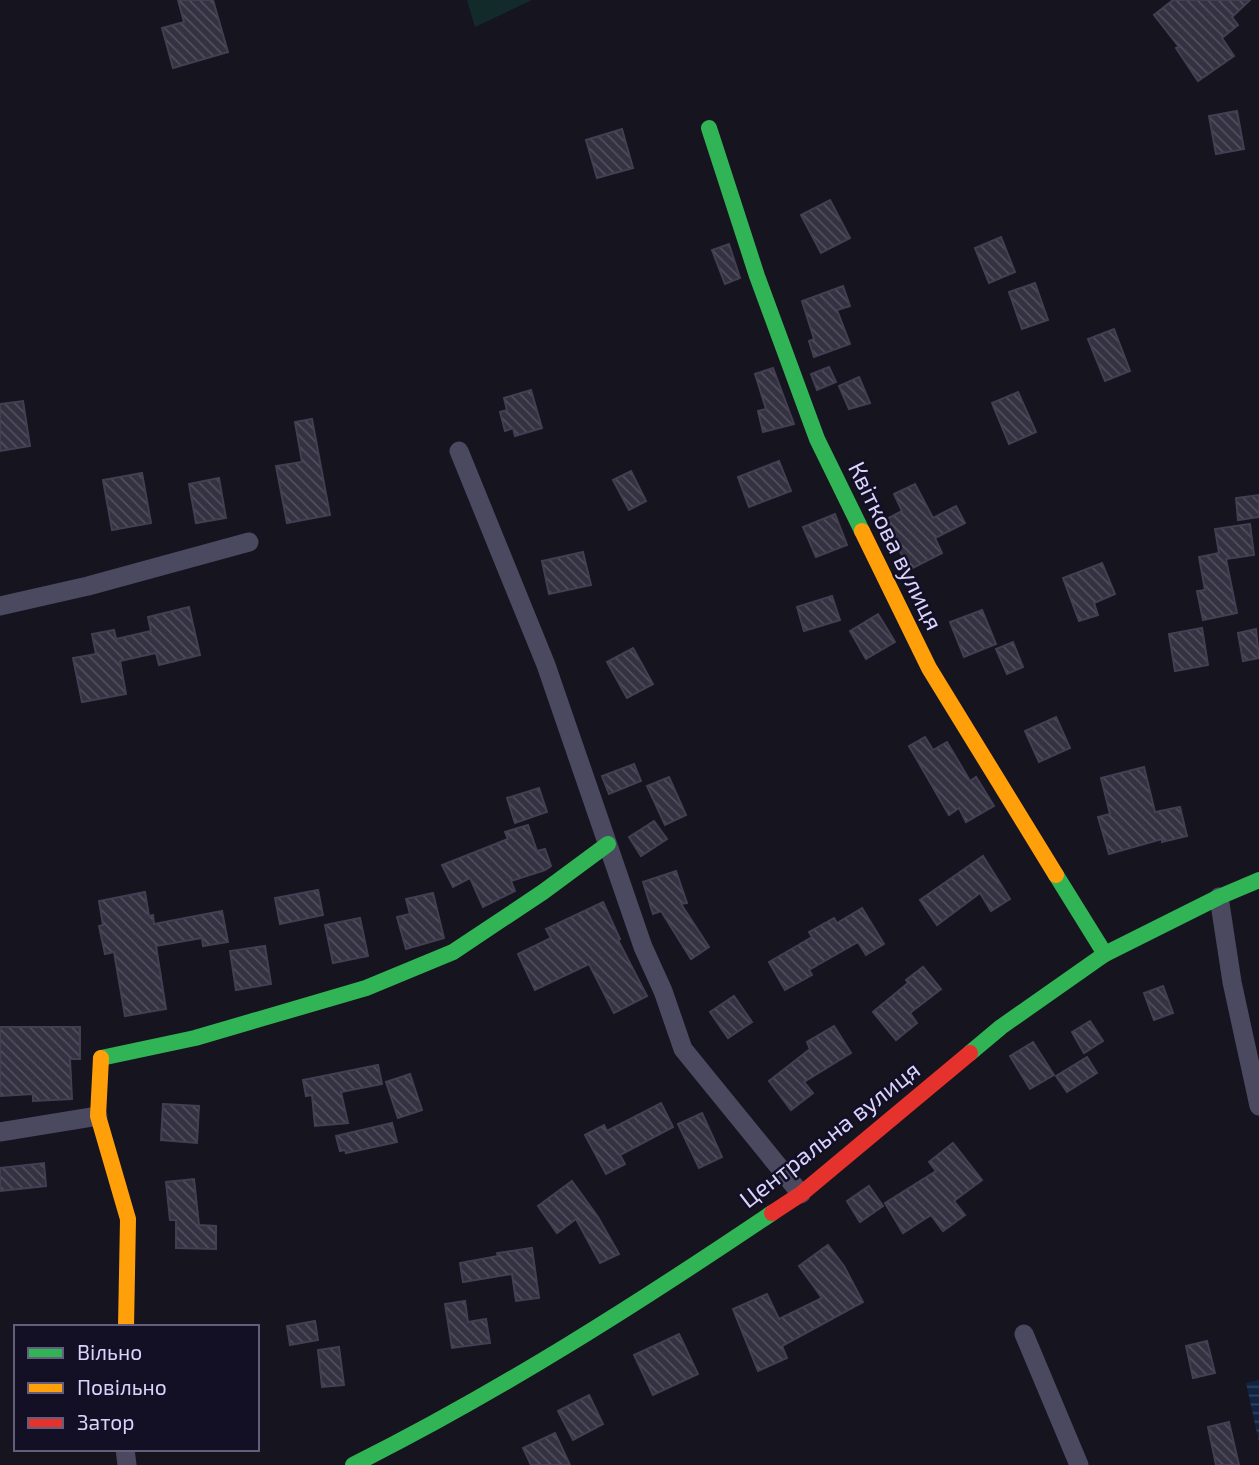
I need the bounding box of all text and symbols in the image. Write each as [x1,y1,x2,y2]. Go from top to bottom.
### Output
street label: Квіткова вулиця [842,456,950,635]
street label: Центральна вулиця [733,1054,926,1214]
legend [14,1325,259,1451]
text: Вільно [77,1339,142,1364]
text: Повільно [77,1374,167,1399]
text: Затор [77,1409,135,1434]

